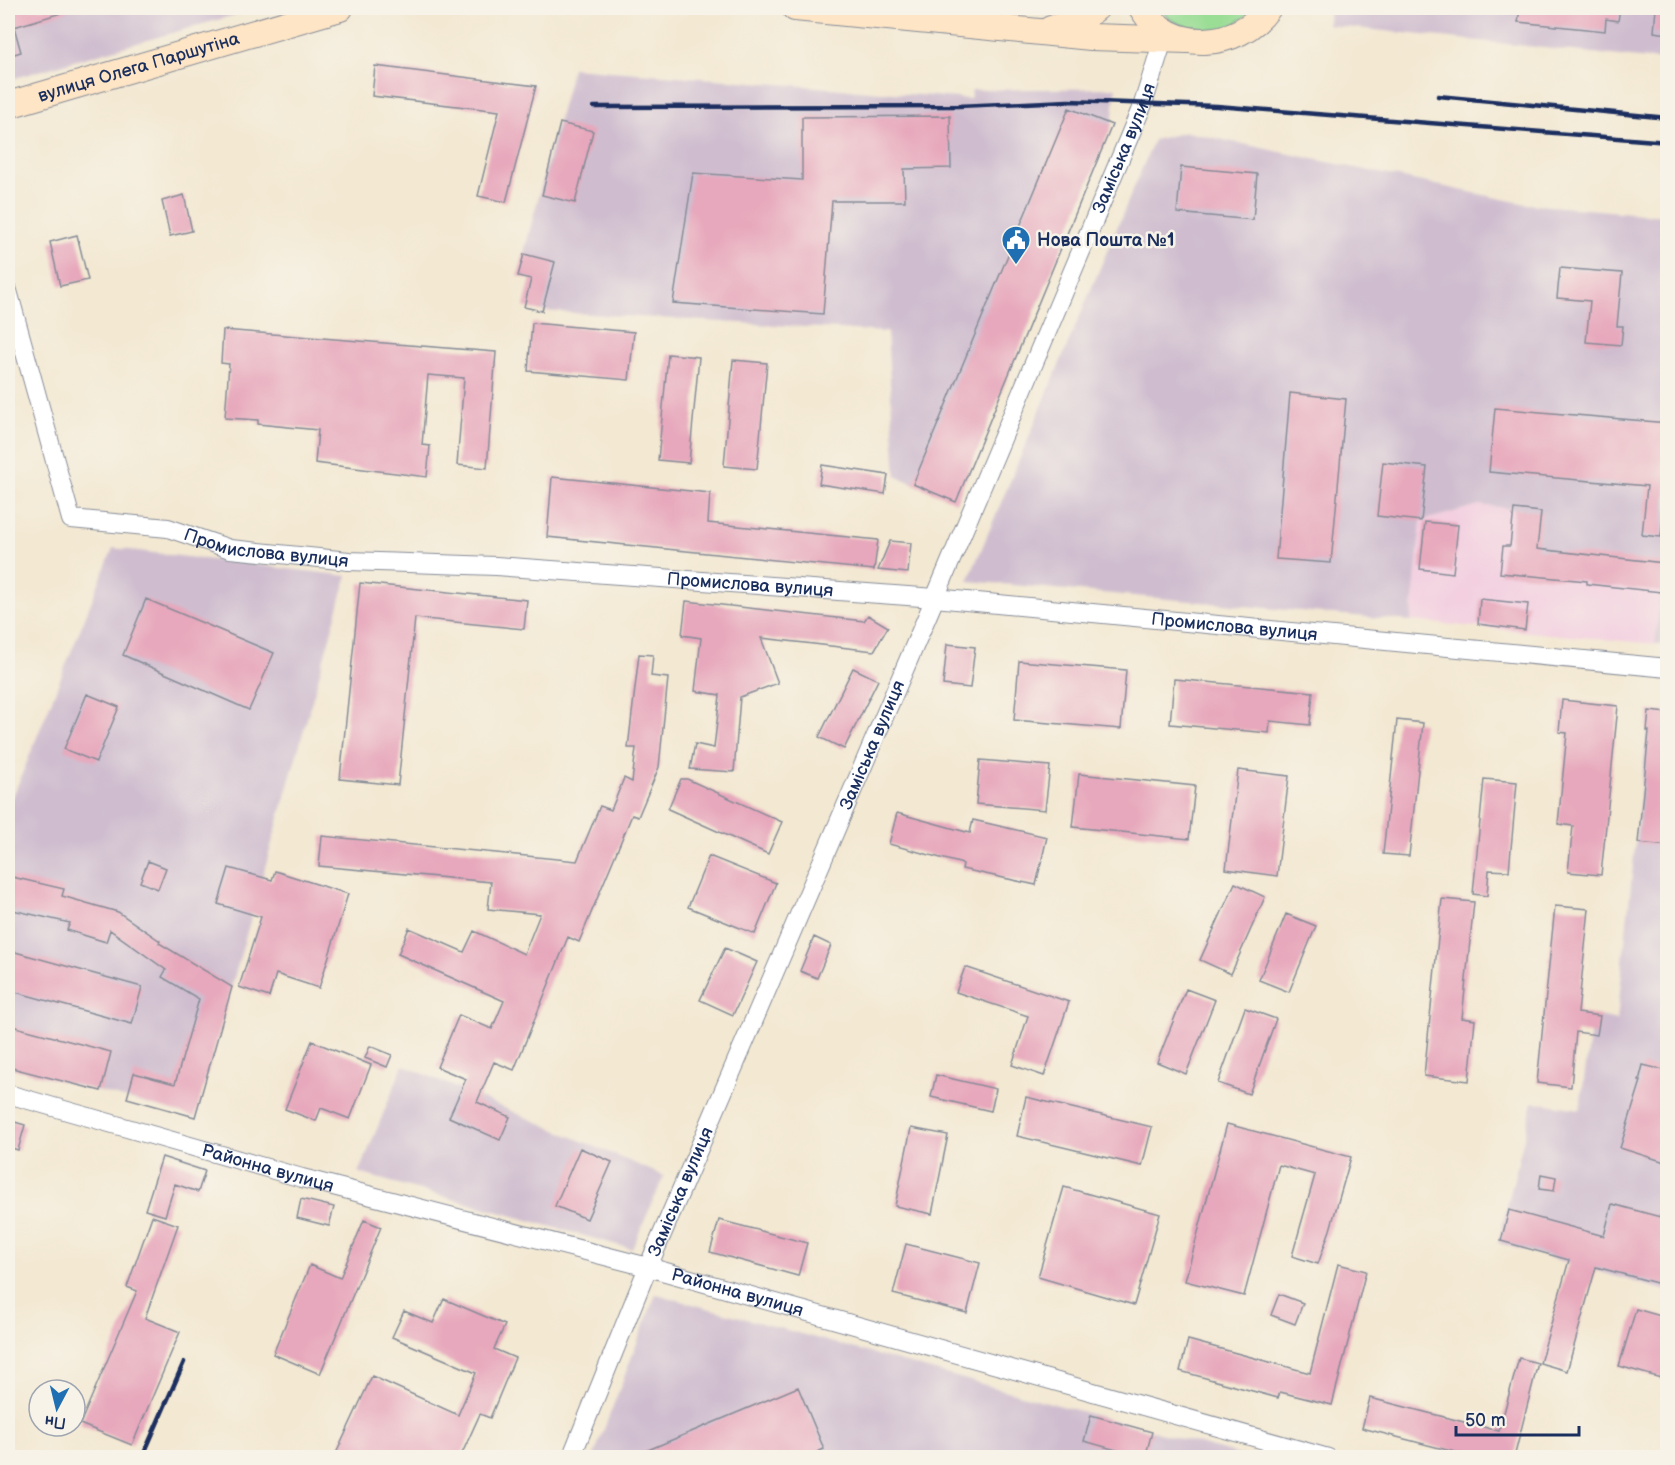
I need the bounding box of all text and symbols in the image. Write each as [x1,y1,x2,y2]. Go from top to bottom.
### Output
street label: вулиця Олега Паршутіна [35,28,242,107]
street label: Заміська вулиця [1088,81,1160,216]
public building icon: Нова Пошта №1 [1000,224,1032,266]
place label: Нова Пошта №1 [1037,230,1175,251]
street label: Промислова вулиця [181,524,349,572]
street label: Промислова вулиця [666,568,834,602]
street label: Промислова вулиця [1150,609,1318,645]
street label: Заміська вулиця [835,677,909,813]
street label: Заміська вулиця [644,1124,718,1260]
street label: Районна вулиця [199,1140,336,1197]
street label: Районна вулиця [669,1264,806,1321]
north arrow [27,1378,87,1438]
scale bar [1456,1399,1579,1437]
text: 50 m [1465,1410,1506,1431]
text: Пн [44,1411,67,1432]

